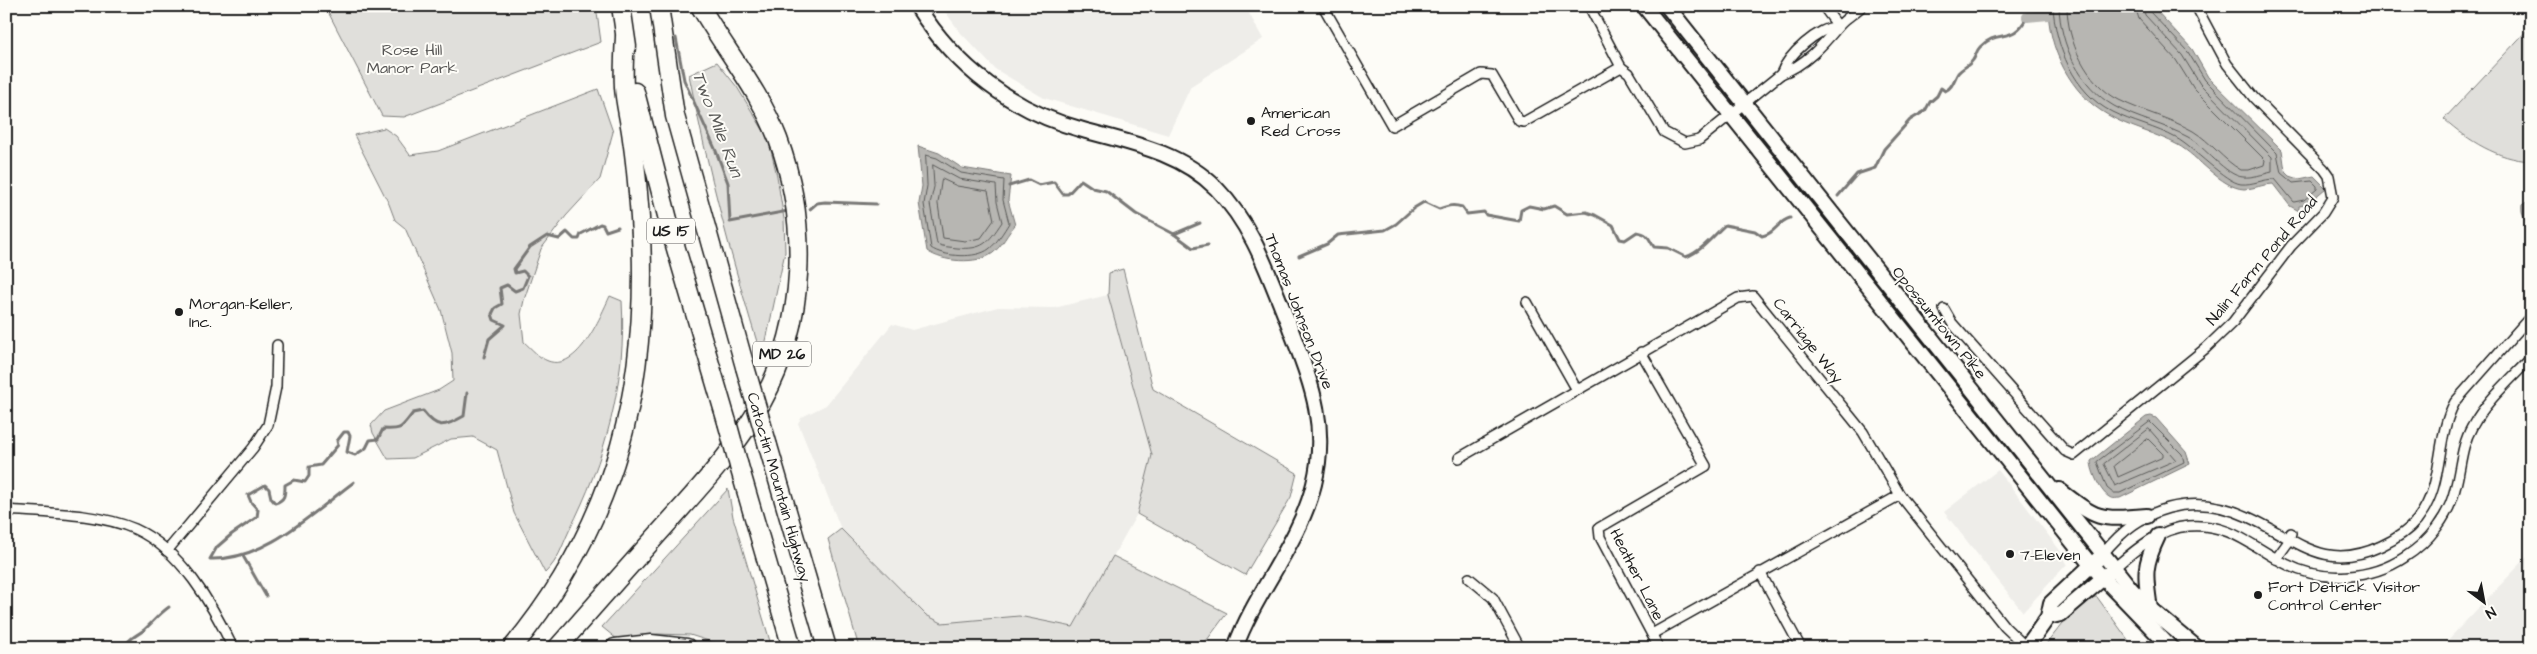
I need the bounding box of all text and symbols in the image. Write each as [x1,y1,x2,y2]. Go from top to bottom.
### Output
park label: Rose Hill Manor Park [367,39,457,79]
water label: Two Mile Run [686,68,750,183]
place label: American Red Cross [1261,102,1341,142]
marker: American Red Cross [1245,115,1257,127]
street label: Nalin Farm Pond Road [2201,191,2323,330]
road number: US 15 [647,218,695,244]
street label: Thomas Johnson Drive [1259,230,1339,393]
street label: Opossumtown Pike [1887,262,1992,384]
place label: Morgan-Keller, Inc. [189,293,293,333]
street label: Carriage Way [1767,293,1849,389]
marker: Morgan-Keller, Inc. [173,306,185,318]
road number: MD 26 [753,342,811,366]
street label: Catoctin Mountain Highway [740,390,817,585]
street label: Heather Lane [1604,525,1670,625]
place label: 7-Eleven [2020,544,2080,566]
marker: 7-Eleven [2004,548,2016,560]
place label: Fort Detrick Visitor Control Center [2268,576,2420,616]
north arrow [2460,576,2510,626]
marker: Fort Detrick Visitor Control Center [2252,589,2264,601]
text: N [2481,601,2499,623]

